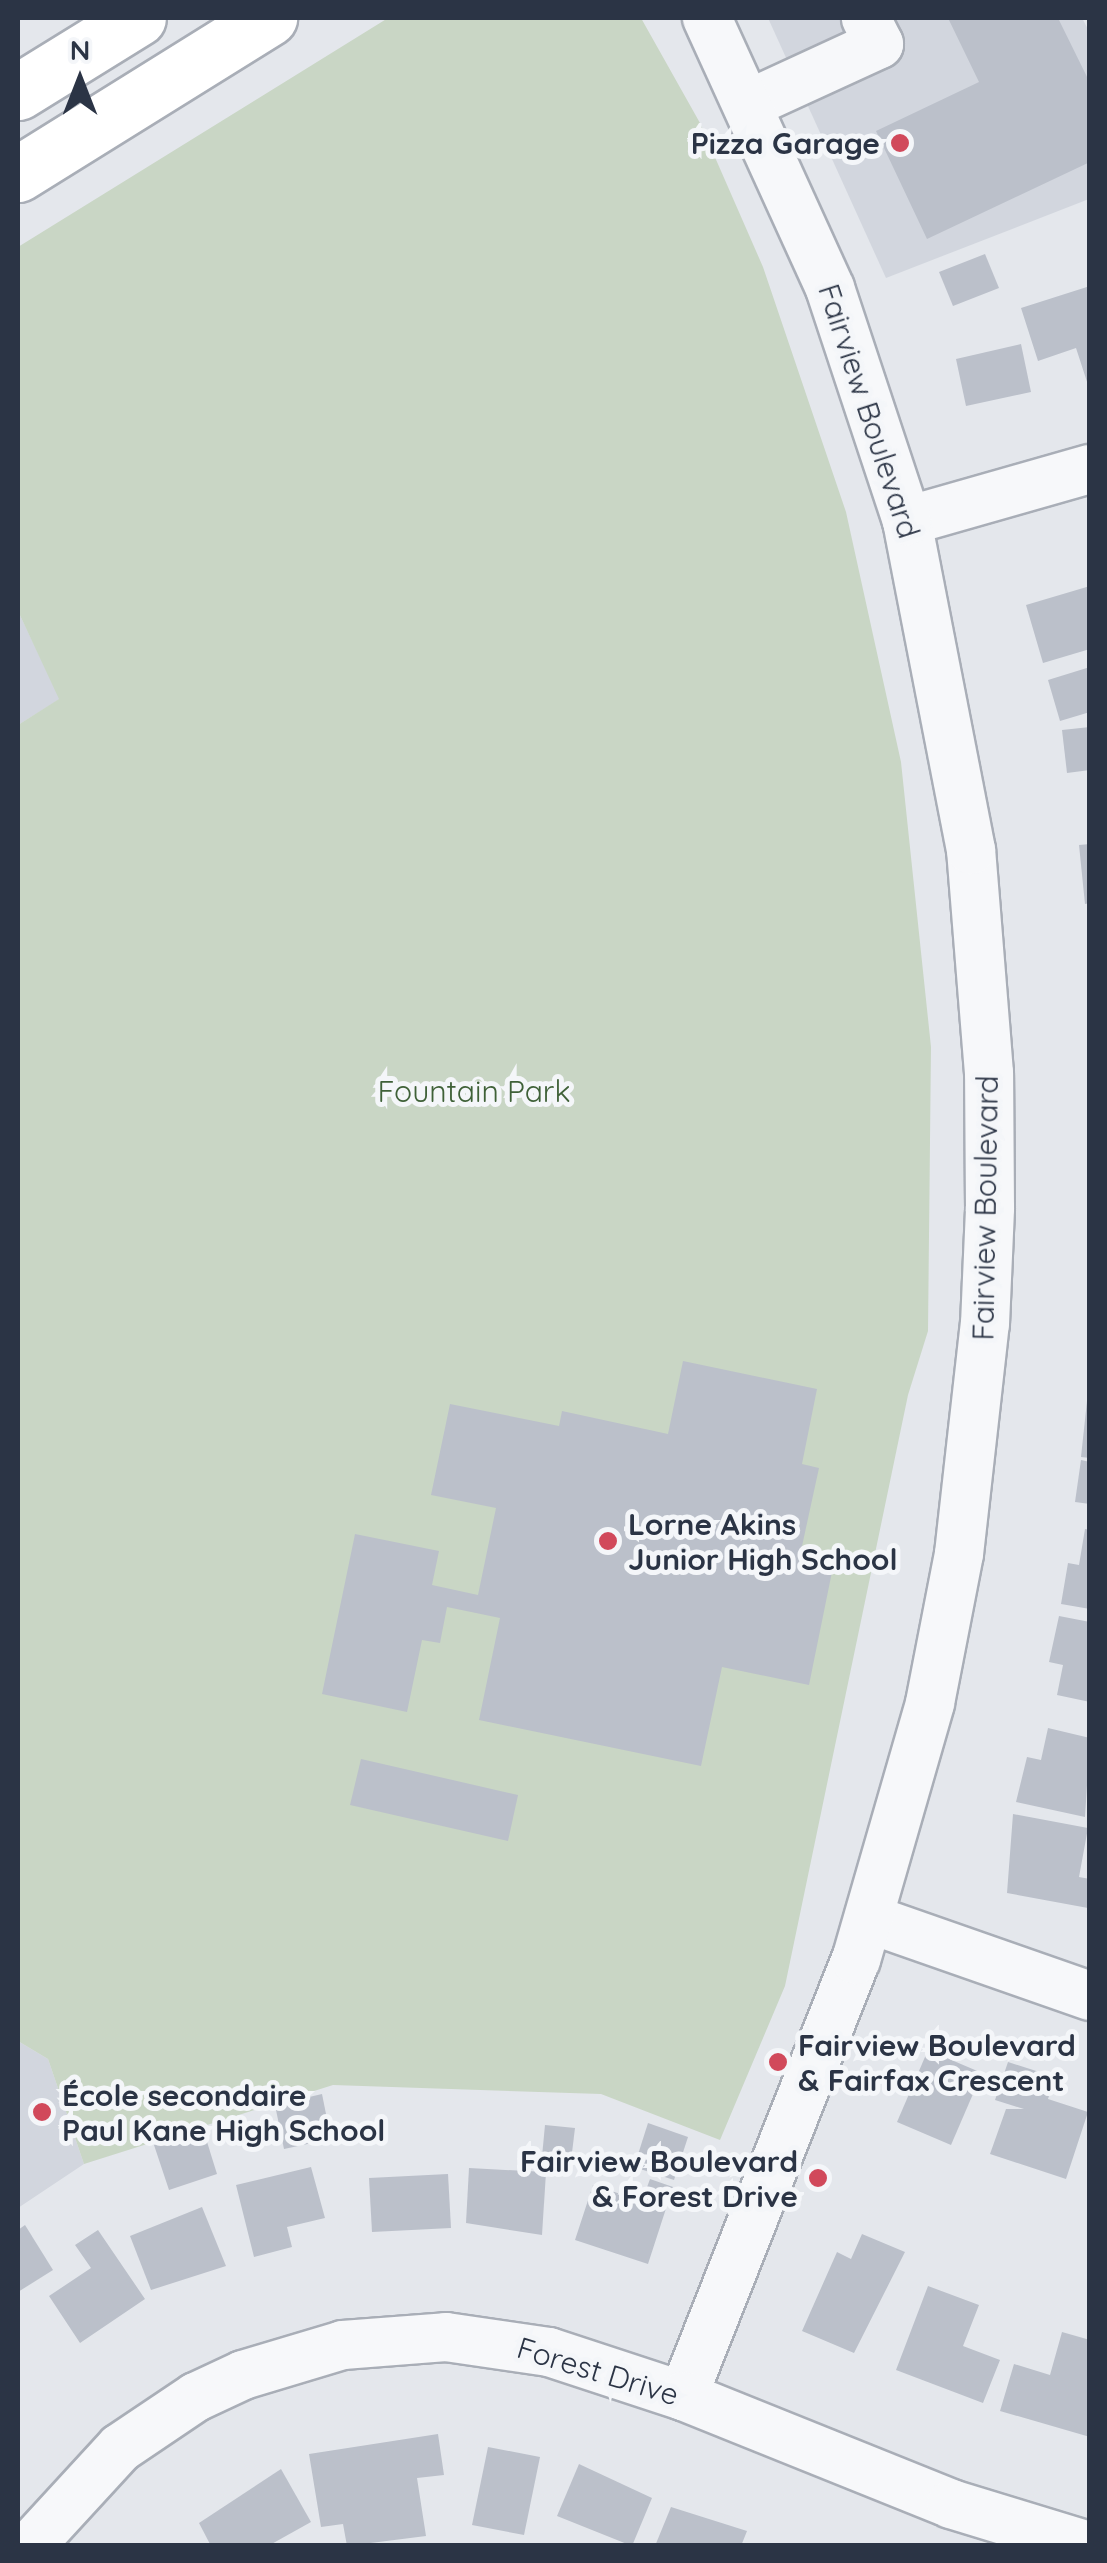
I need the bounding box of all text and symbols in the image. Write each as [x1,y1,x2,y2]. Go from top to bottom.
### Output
north arrow [30,30,130,130]
text: N [70,32,90,67]
place label: Pizza Garage [691,125,880,161]
marker: Pizza Garage [889,132,911,154]
street label: Fairview Boulevard [811,279,927,543]
park label: Fountain Park [378,1073,570,1109]
street label: Fairview Boulevard [965,1075,1005,1341]
place label: Lorne Akins Junior High School [628,1506,898,1576]
marker: Lorne Akins Junior High School [597,1530,619,1552]
place label: Fairview Boulevard & Fairfax Crescent [798,2027,1076,2098]
marker: Fairview Boulevard & Fairfax Crescent [767,2051,789,2073]
place label: École secondaire Paul Kane High School [62,2077,385,2148]
marker: École secondaire Paul Kane High School [31,2101,53,2123]
place label: Fairview Boulevard & Forest Drive [520,2143,798,2214]
marker: Fairview Boulevard & Forest Drive [807,2167,829,2189]
street label: Forest Drive [513,2329,683,2413]

